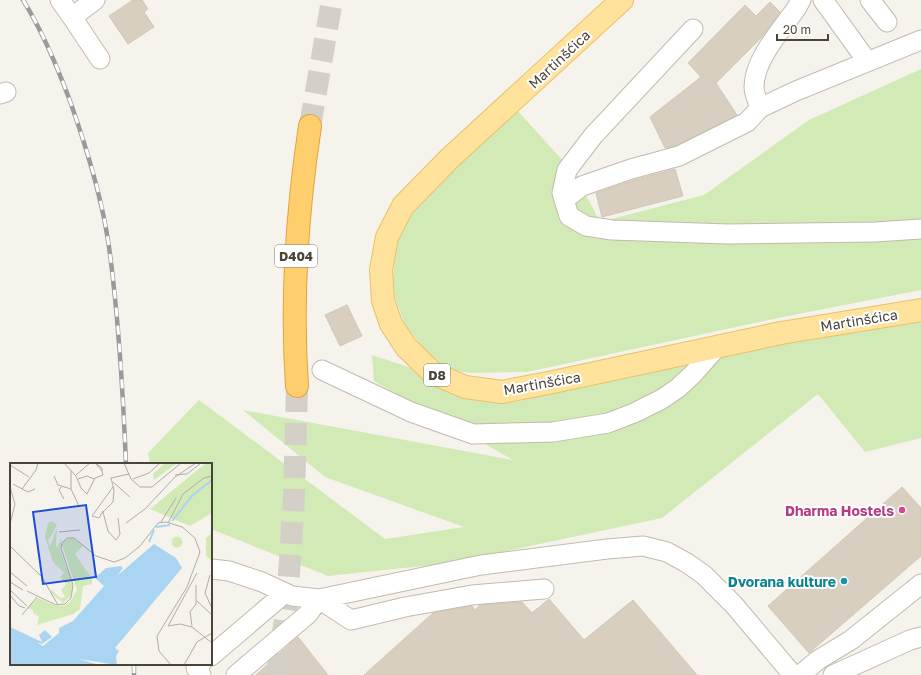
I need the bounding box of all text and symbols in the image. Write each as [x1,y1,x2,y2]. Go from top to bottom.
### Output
scale bar [777,16,828,42]
text: 20 m [783,22,811,37]
street label: Martinšćica [525,26,593,92]
road number: D404 [275,245,317,267]
street label: Martinšćica [819,306,899,334]
road number: D8 [424,364,450,386]
street label: Martinšćica [502,368,582,398]
inset map [10,463,212,665]
place label: Dharma Hostels [785,502,894,519]
marker: Dharma Hostels [897,505,907,515]
place label: Dvorana kulture [728,573,836,590]
marker: Dvorana kulture [839,576,849,586]

